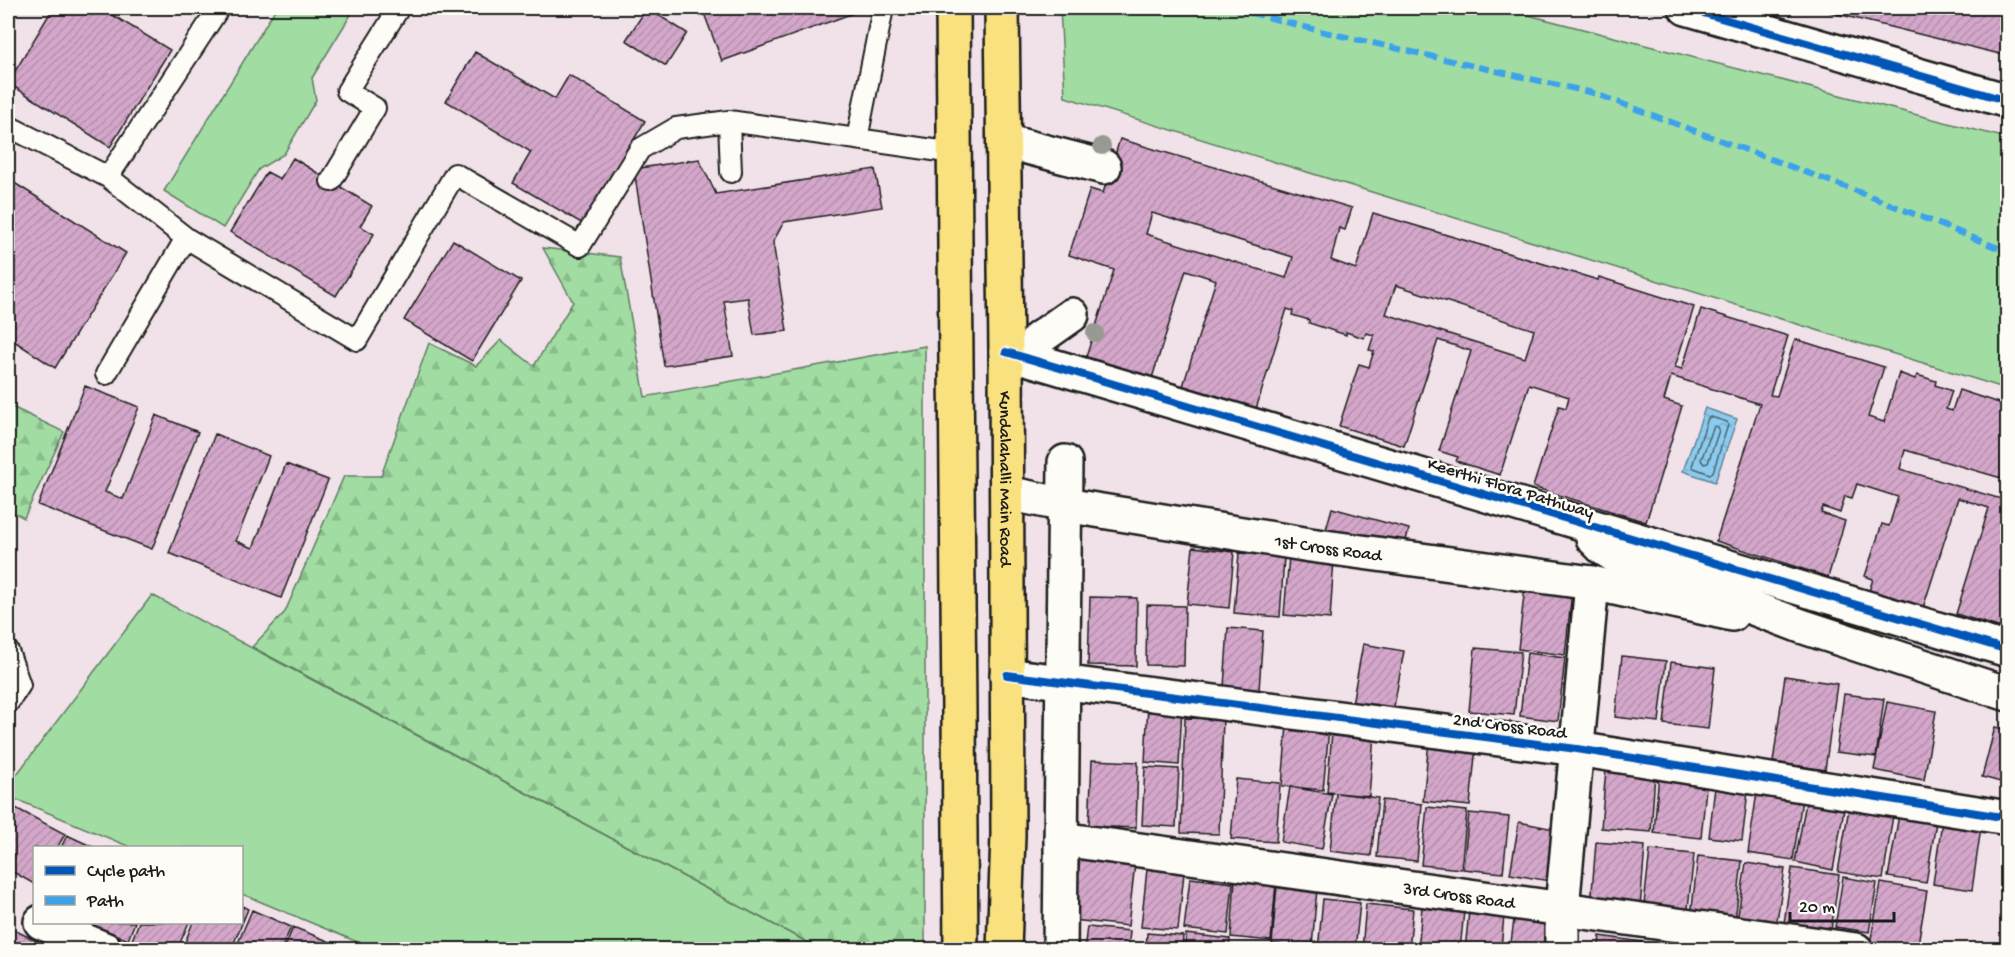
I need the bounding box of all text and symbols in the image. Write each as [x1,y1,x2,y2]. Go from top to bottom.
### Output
street label: Kundalahalli Main Road [993,391,1015,568]
street label: Keerthi Flora Pathway [1425,454,1596,525]
street label: 1st Cross Road [1272,531,1384,568]
street label: 2nd Cross Road [1452,710,1569,745]
legend [33,846,243,924]
text: Cycle path [87,862,165,883]
street label: 3rd Cross Road [1400,879,1518,915]
scale bar [1790,885,1894,923]
text: Path [86,892,124,913]
text: 20 m [1799,898,1835,919]

